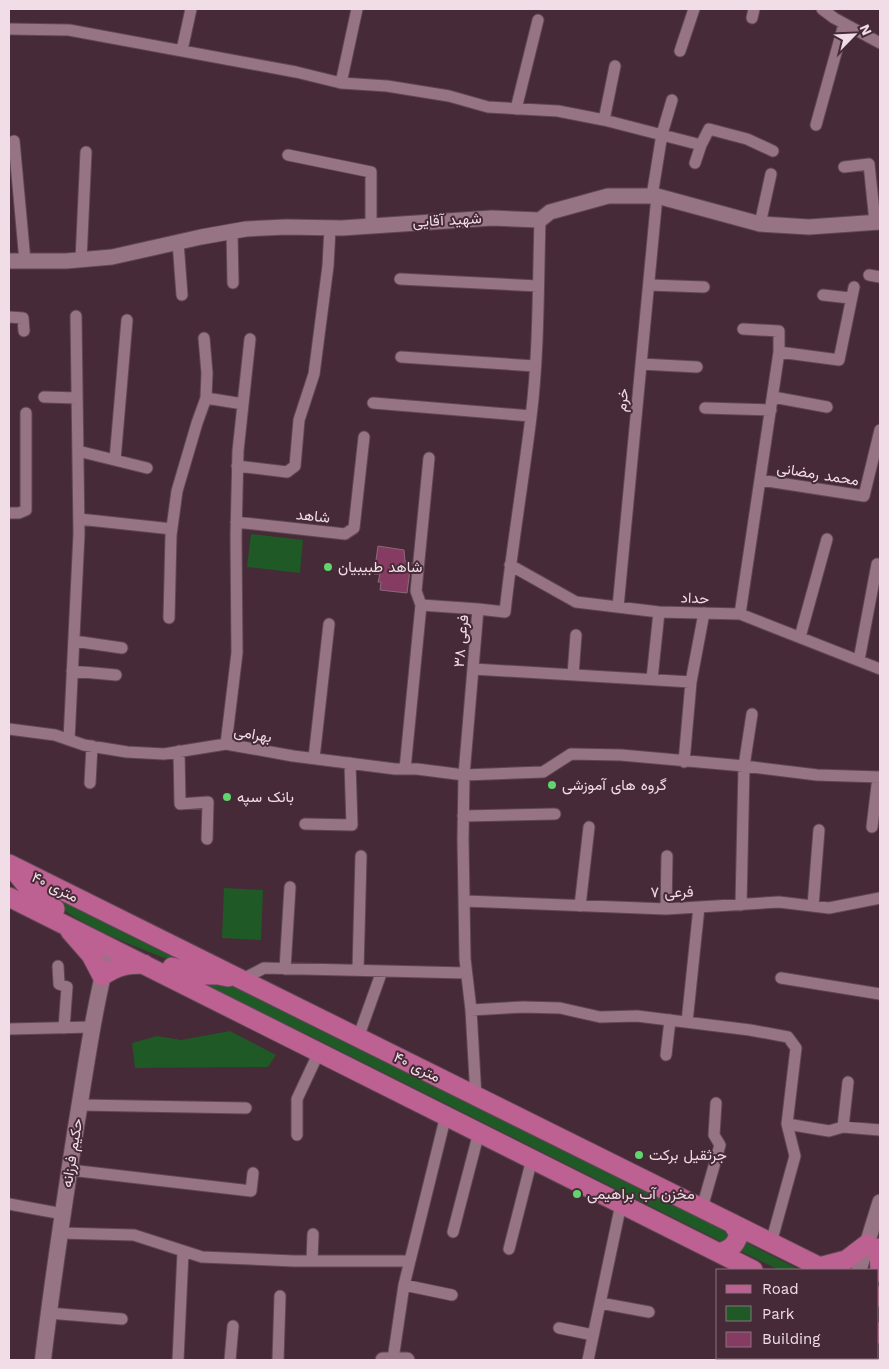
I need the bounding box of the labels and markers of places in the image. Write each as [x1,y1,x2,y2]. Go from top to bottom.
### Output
place label: شاهد طبیبیان [338,558,423,576]
marker: شاهد طبیبیان [322,561,334,573]
place label: گروه های آموزشی [562,776,667,795]
marker: گروه های آموزشی [546,779,558,791]
place label: بانک سپه [237,788,294,807]
marker: بانک سپه [221,791,233,803]
place label: جرثقیل برکت [649,1146,727,1164]
marker: جرثقیل برکت [633,1149,645,1161]
place label: مخزن آب براهیمی [587,1185,695,1204]
marker: مخزن آب براهیمی [571,1188,583,1200]

